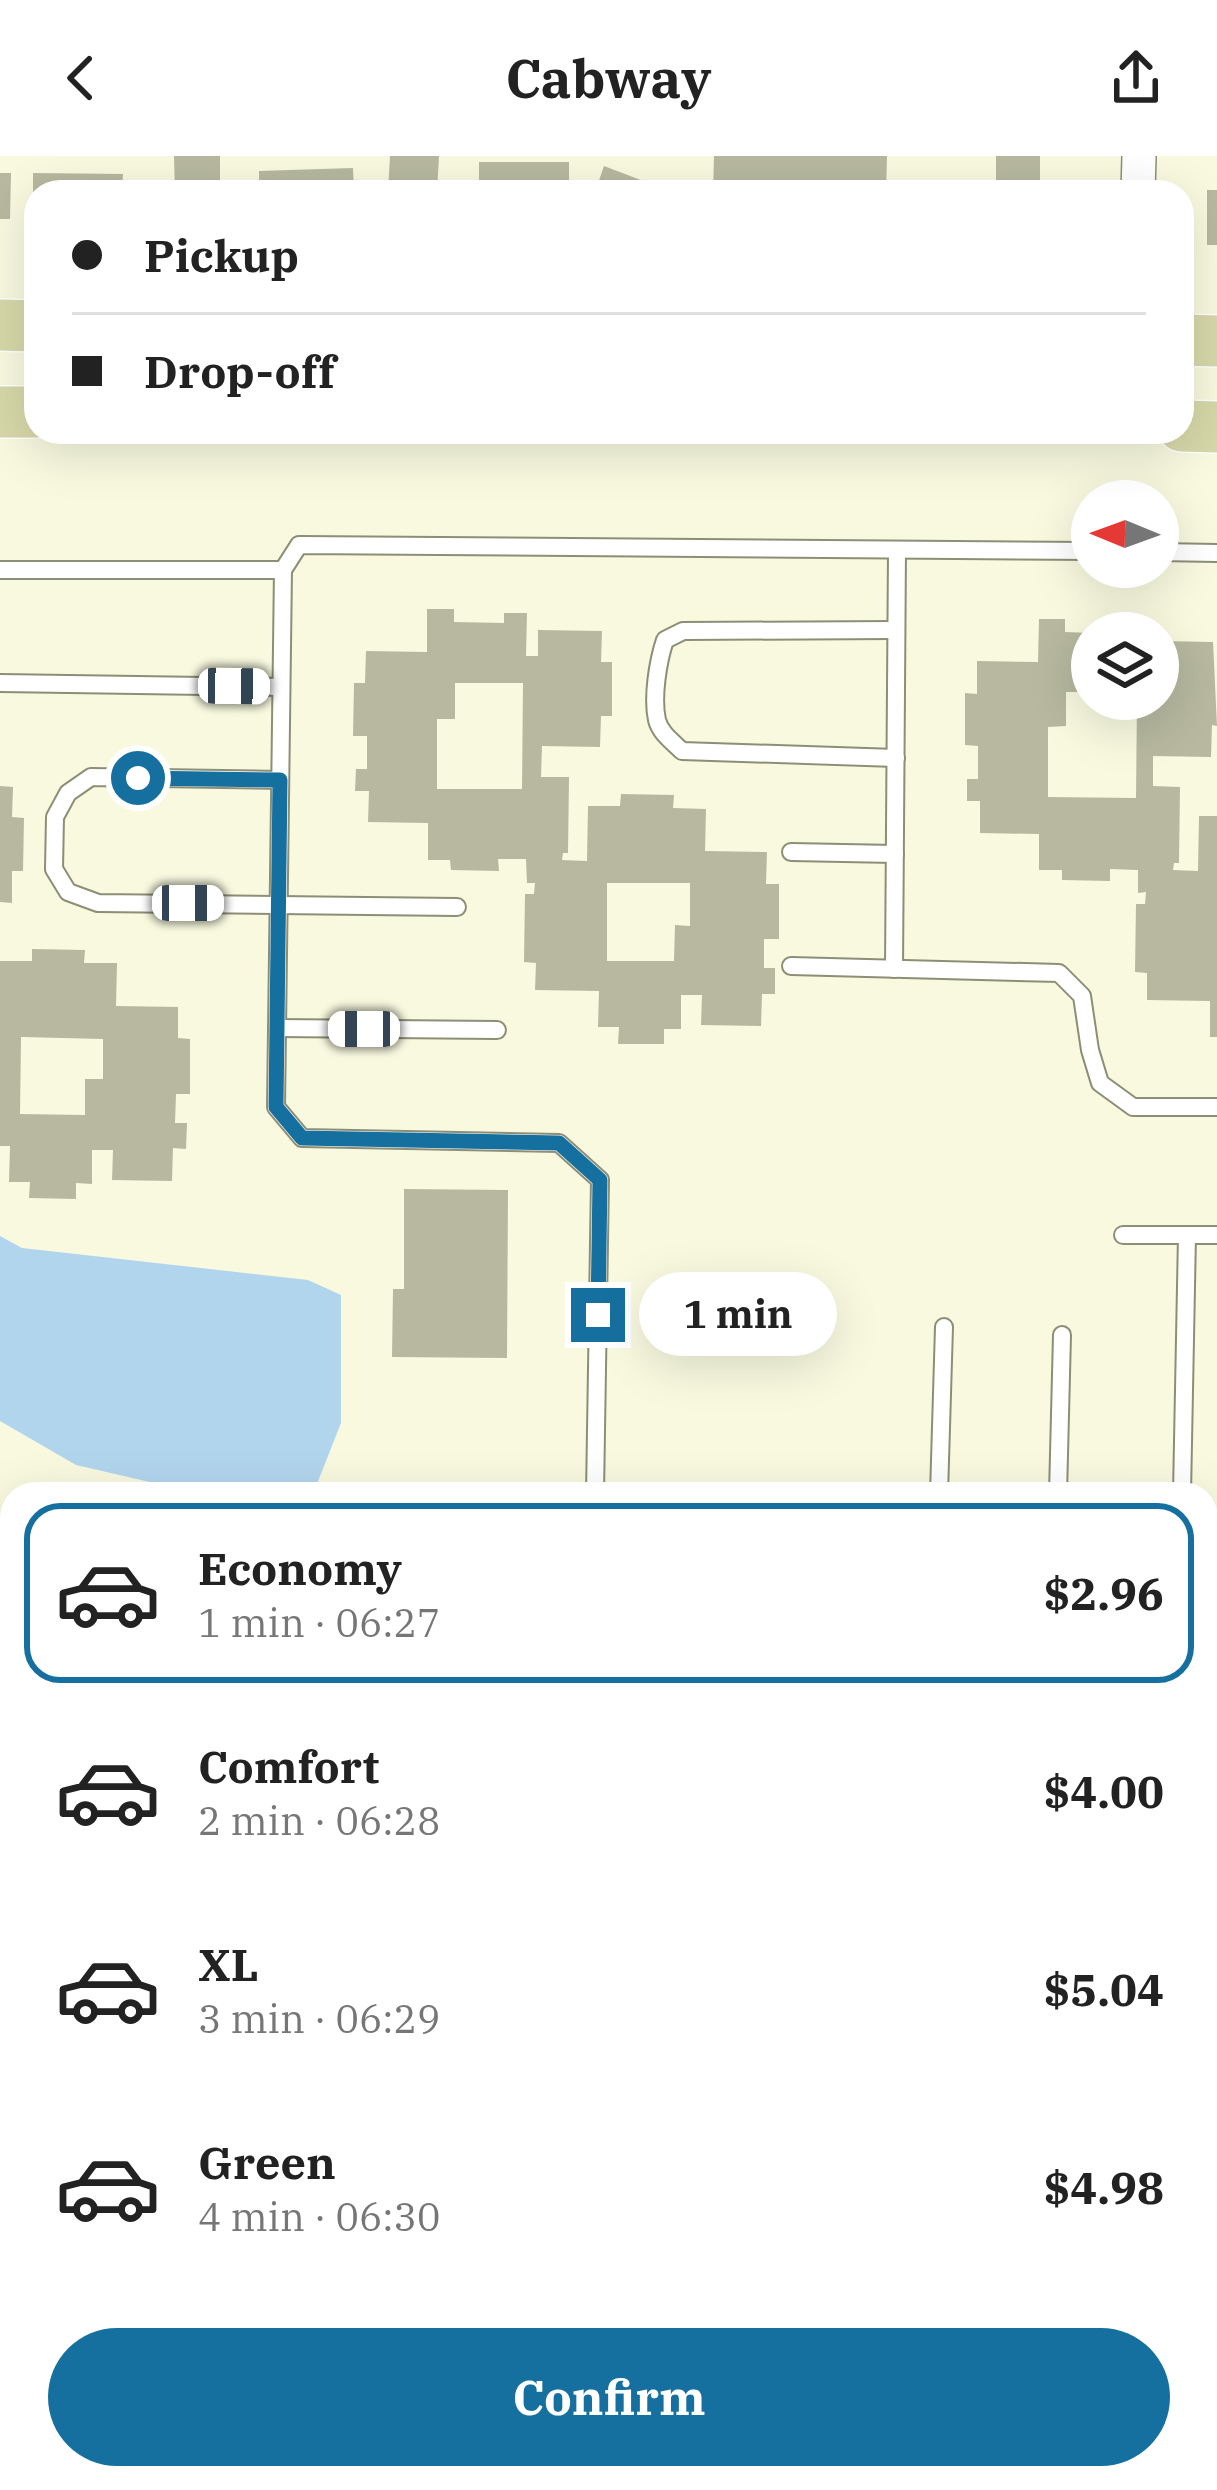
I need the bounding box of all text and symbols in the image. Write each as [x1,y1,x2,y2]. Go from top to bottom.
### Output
text: Cabway [505,43,712,113]
icon: back [48,45,114,111]
icon: share [1103,45,1169,111]
text: Pickup [144,226,299,284]
text: Drop-off [144,342,335,400]
north arrow [1071,480,1179,588]
map controls [1071,480,1179,720]
button: layers [1071,612,1179,720]
car [198,667,270,705]
route start [111,751,165,805]
car [152,885,224,921]
car [328,1011,400,1047]
callout: 1 min [640,1273,838,1357]
route end [571,1288,625,1342]
text: 1 min [683,1288,793,1339]
icon: car [54,1539,162,1647]
text: Economy [198,1539,402,1597]
text: $2.96 [1044,1564,1164,1622]
text: 1 min · 06:27 [198,1597,440,1648]
icon: car [54,1737,162,1845]
text: Comfort [198,1737,379,1795]
text: $4.00 [1044,1762,1164,1820]
text: 2 min · 06:28 [198,1795,440,1846]
icon: car [54,1935,162,2043]
text: XL [198,1935,259,1993]
text: $5.04 [1044,1960,1164,2018]
text: 3 min · 06:29 [198,1993,440,2044]
icon: car [54,2133,162,2241]
text: Green [198,2133,336,2191]
text: $4.98 [1044,2158,1164,2216]
text: 4 min · 06:30 [198,2191,440,2242]
button: Confirm [48,2328,1170,2466]

